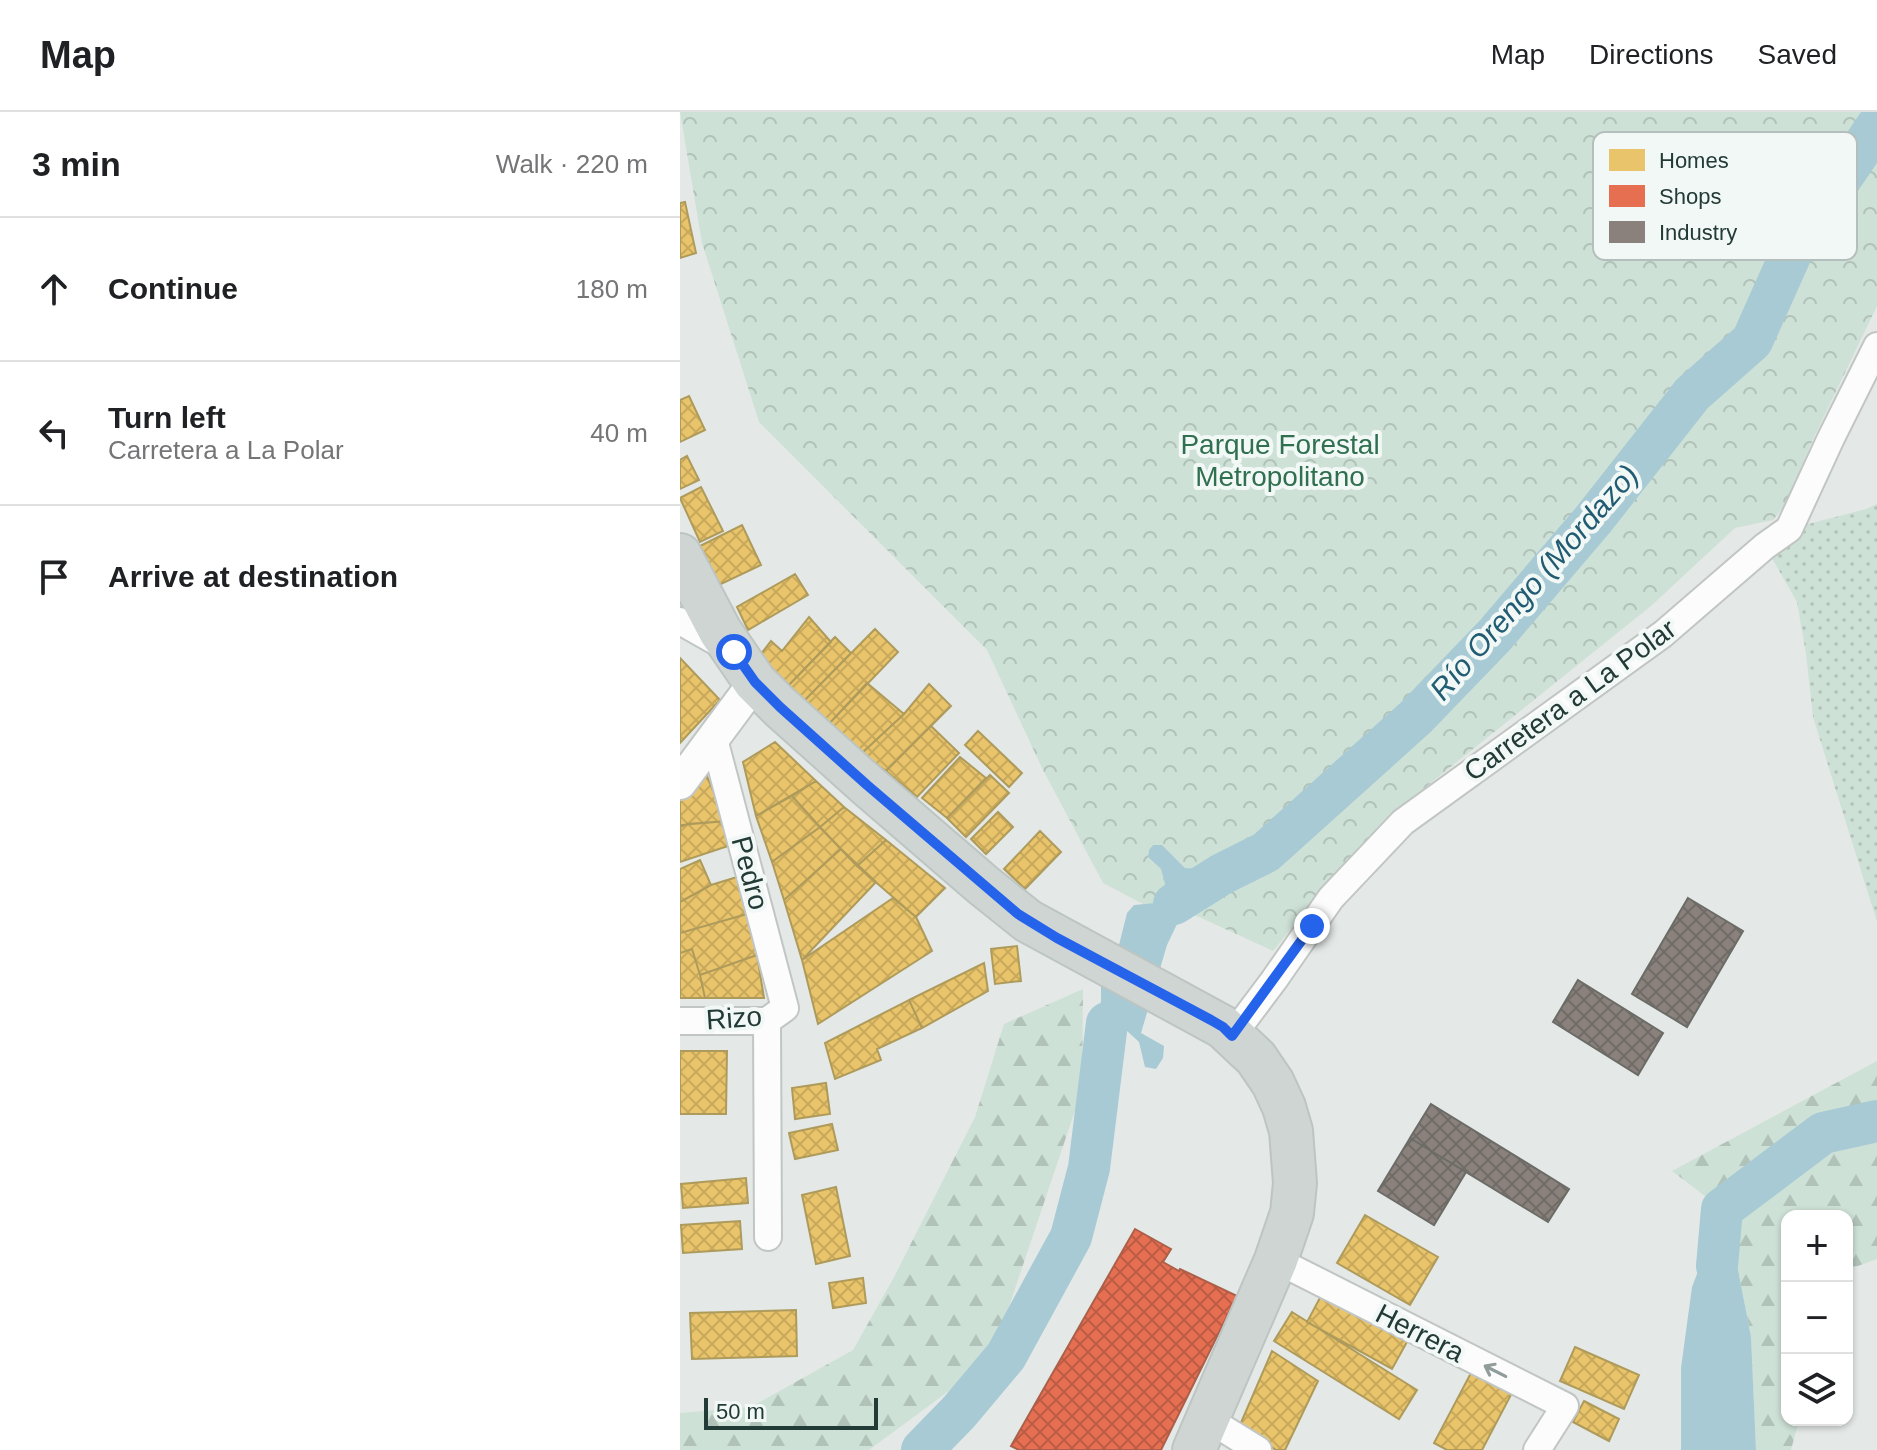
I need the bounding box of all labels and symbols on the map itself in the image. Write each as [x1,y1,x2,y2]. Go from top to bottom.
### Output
legend [1593,132,1857,260]
text: Homes [1659,148,1729,173]
text: Shops [1659,184,1721,209]
text: Industry [1659,220,1737,245]
park label: Parque Forestal Metropolitano [1180,429,1380,492]
water label: Río Orengo (Mordazo) [1423,458,1645,706]
street label: Carretera a La Polar [1458,613,1682,787]
route start [716,634,752,670]
street label: Pedro [725,833,775,913]
route end [1294,908,1330,944]
street label: Rizo [705,1001,763,1035]
street label: Herrera [1371,1298,1470,1369]
one-way arrow [1484,1362,1508,1378]
scale bar [704,1394,878,1430]

